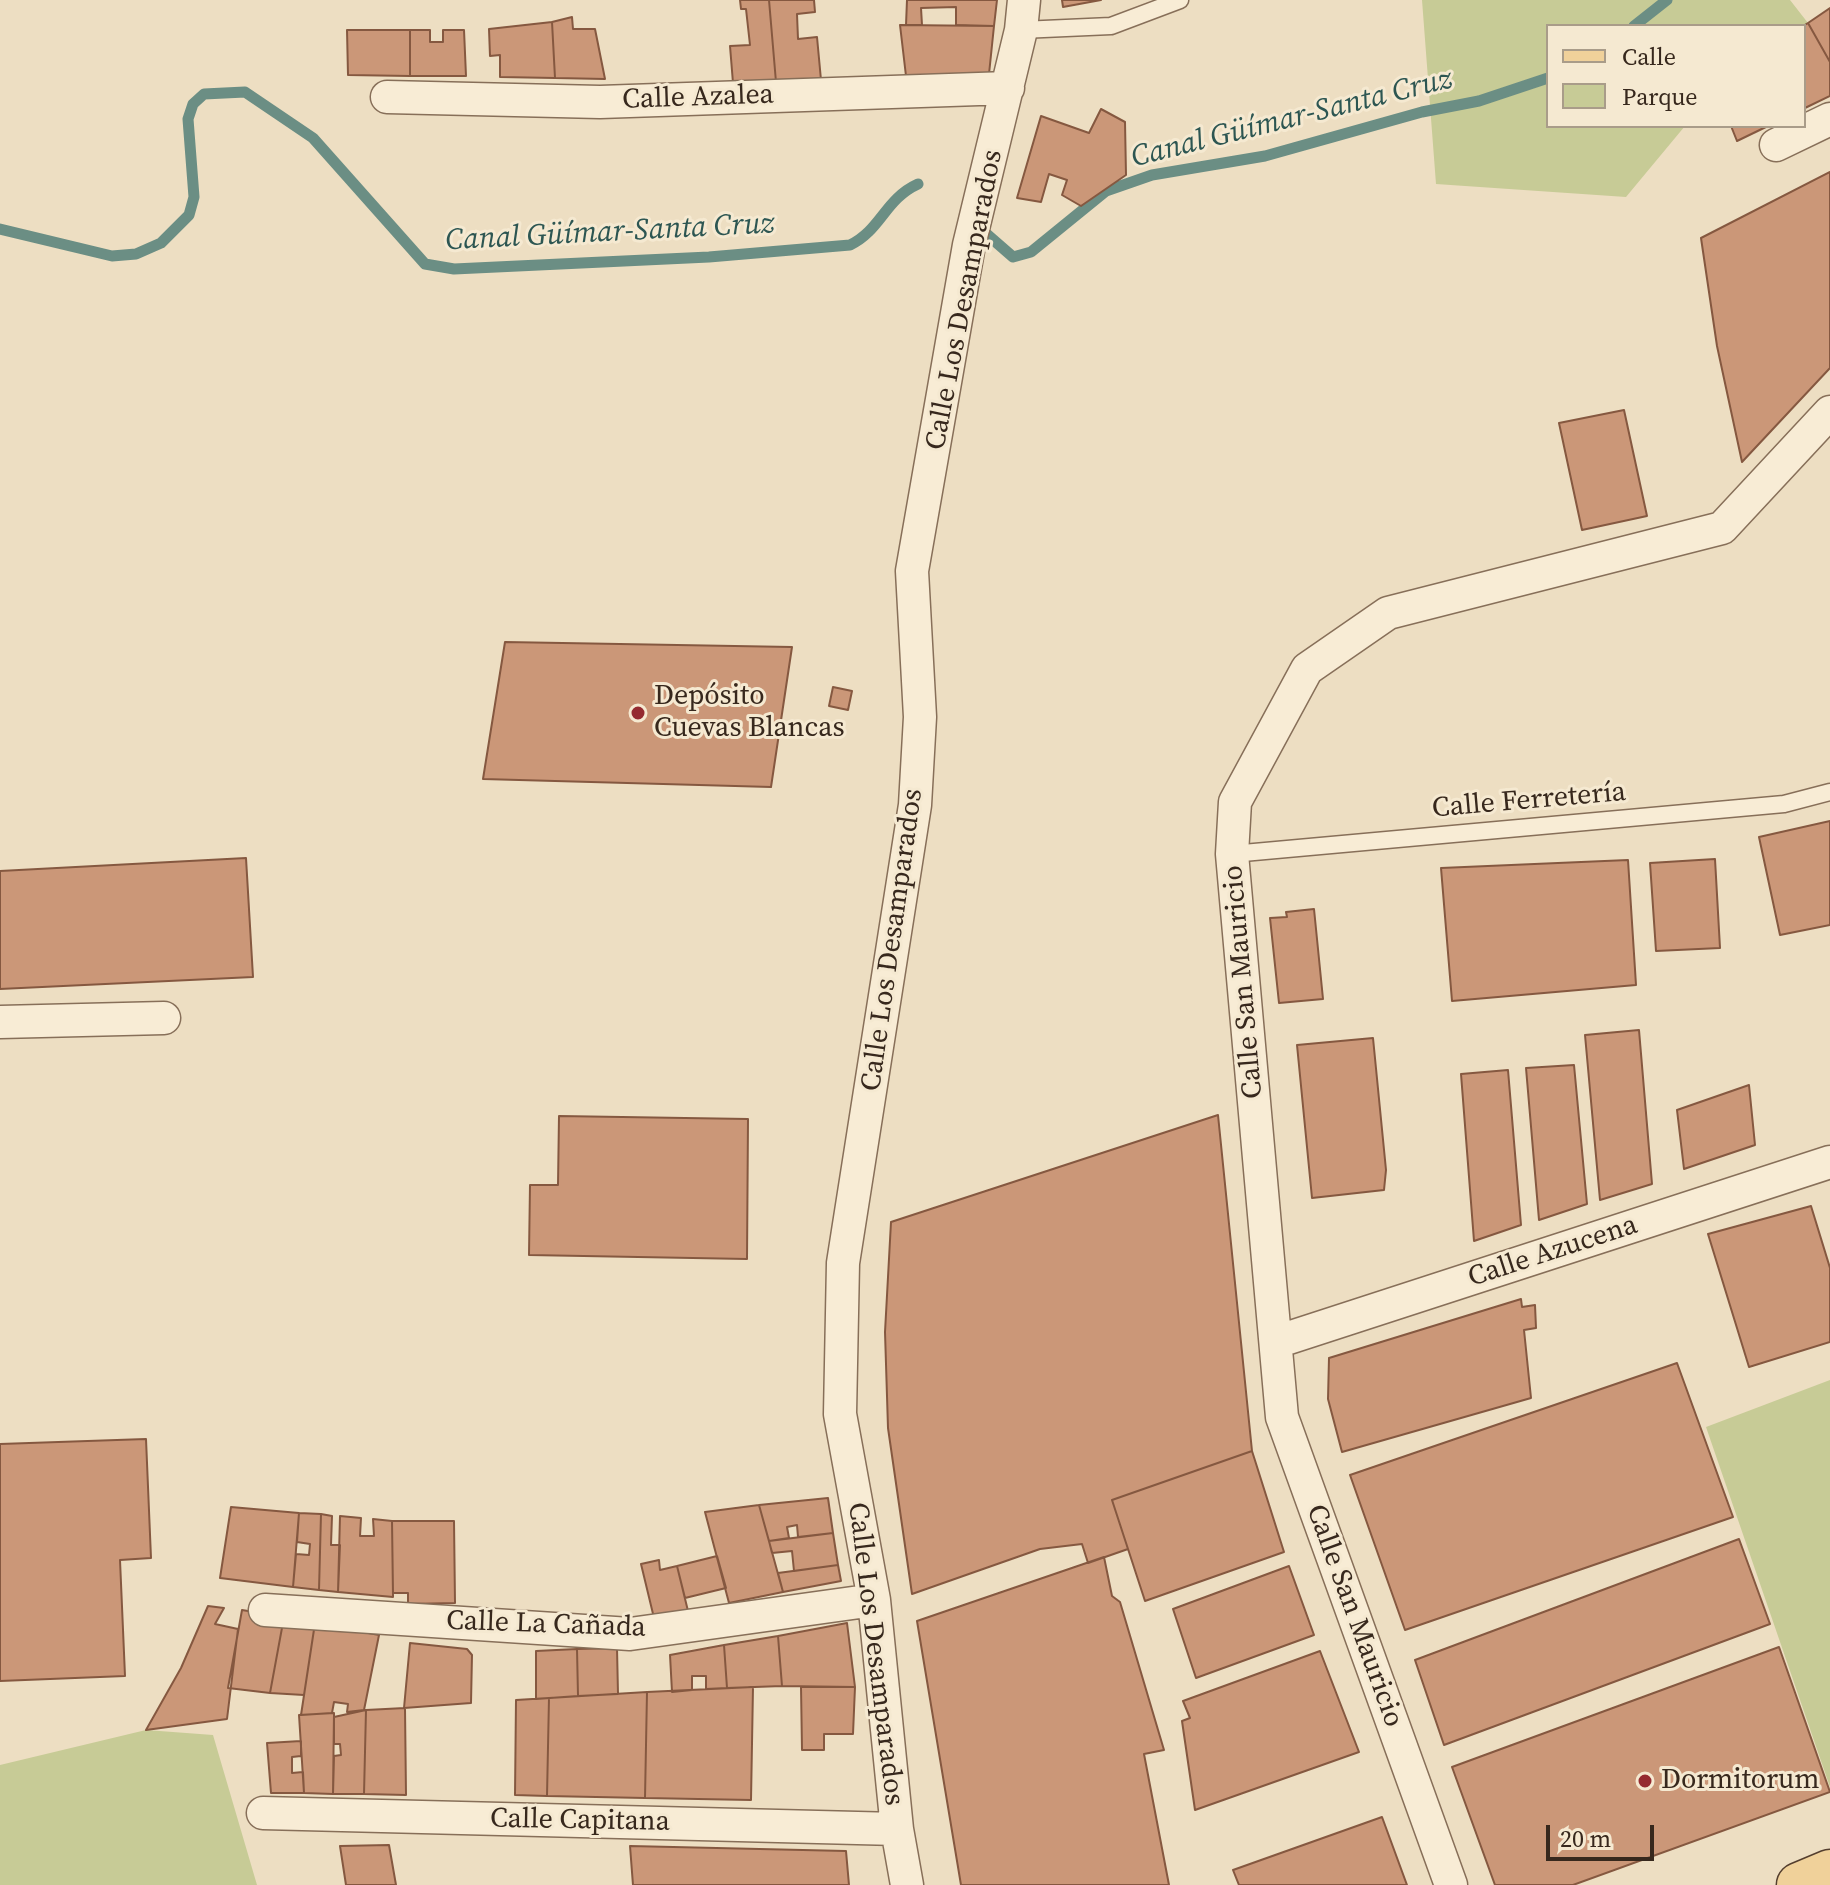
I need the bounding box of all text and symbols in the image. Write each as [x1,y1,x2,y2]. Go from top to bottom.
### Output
legend [1546,24,1806,128]
text: Calle [1622,40,1676,73]
water label: Canal Güímar-Santa Cruz [1128,62,1456,176]
street label: Calle Azalea [622,79,774,117]
text: Parque [1622,80,1698,113]
street label: Calle Los Desamparados [919,147,1011,453]
water label: Canal Güímar-Santa Cruz [445,206,775,260]
place label: Depósito Cuevas Blancas [654,680,845,746]
marker: Depósito Cuevas Blancas [629,704,647,722]
street label: Calle Ferretería [1431,776,1627,826]
street label: Calle Los Desamparados [855,787,931,1093]
street label: Calle San Mauricio [1217,864,1271,1100]
street label: Calle Azucena [1464,1209,1642,1295]
street label: Calle San Mauricio [1298,1500,1410,1732]
street label: Calle Los Desamparados [840,1501,910,1807]
street label: Calle La Cañada [446,1605,646,1645]
place label: Dormitorum [1661,1764,1820,1798]
marker: Dormitorum [1636,1772,1654,1790]
street label: Calle Capitana [490,1803,670,1839]
scale bar [1550,1809,1658,1859]
text: 20 m [1560,1822,1611,1855]

